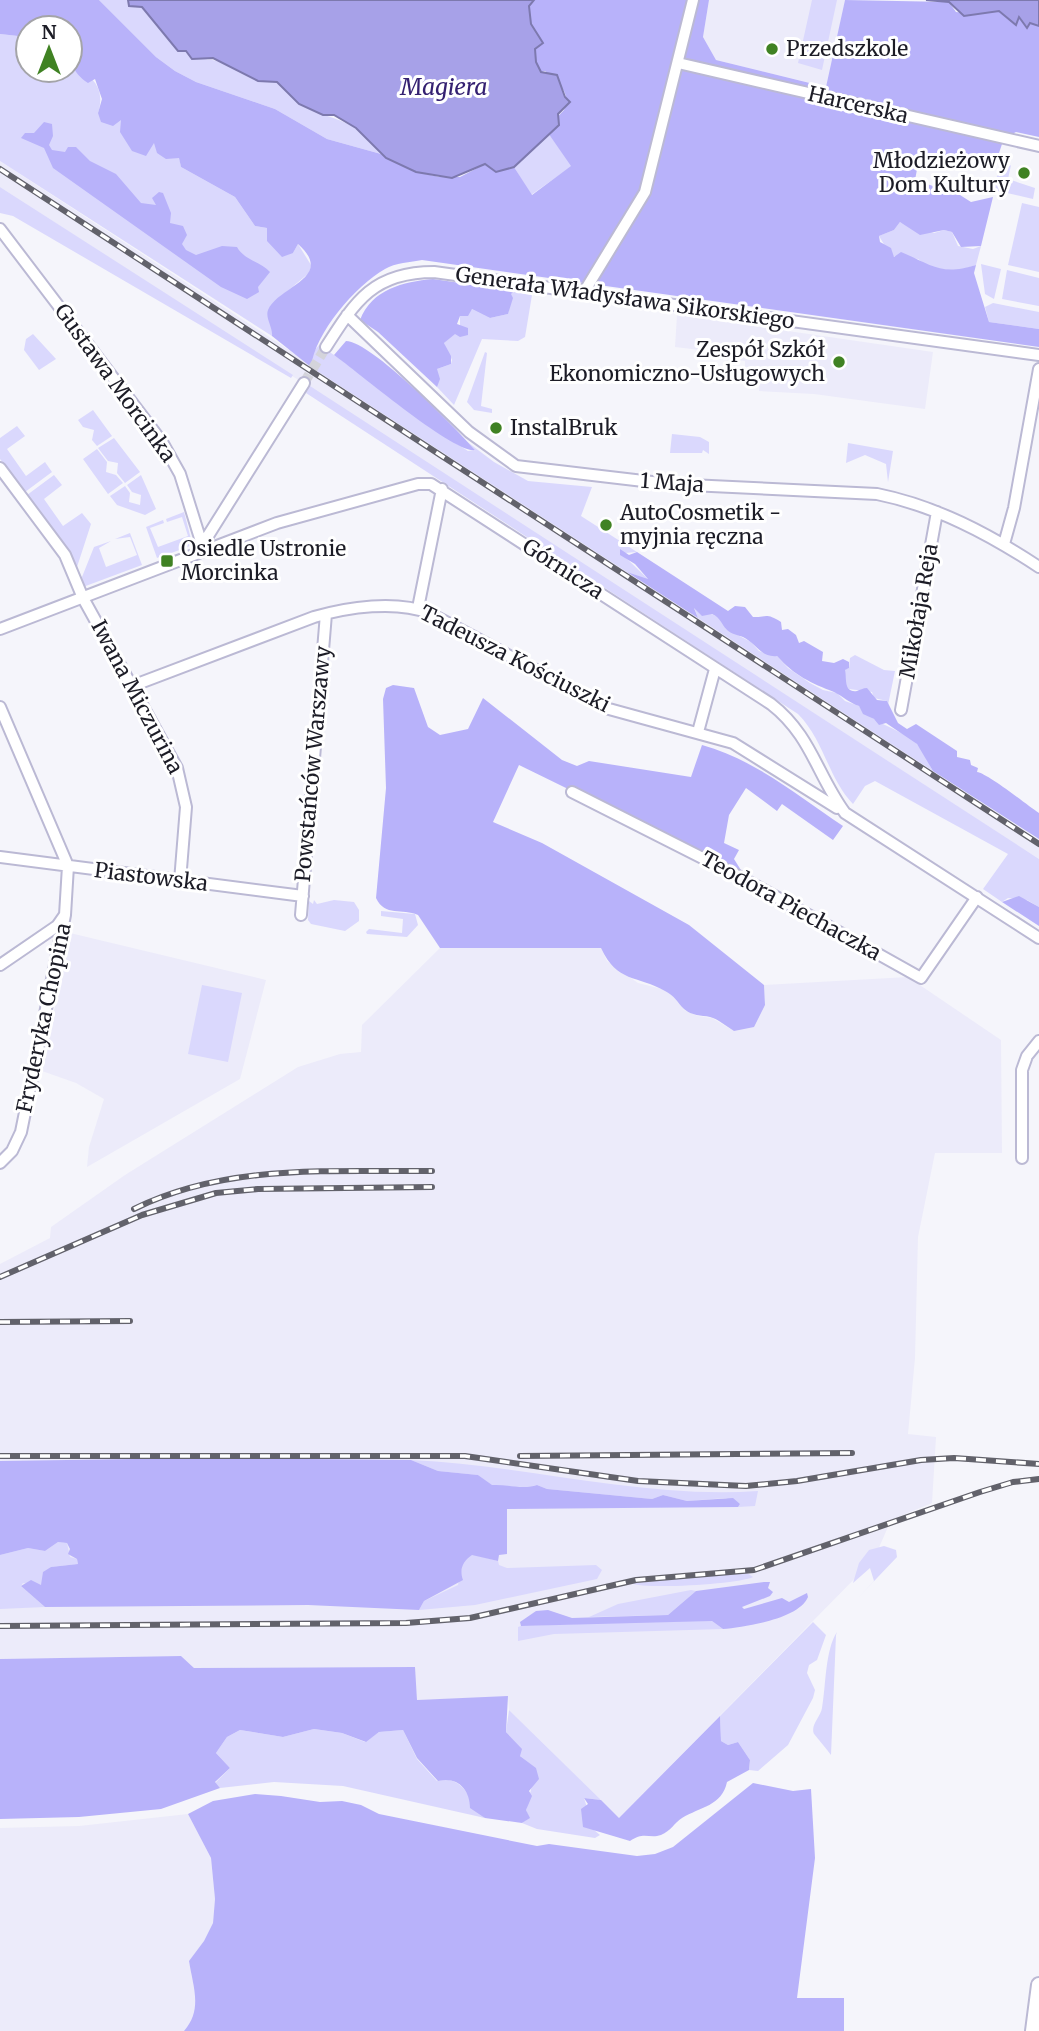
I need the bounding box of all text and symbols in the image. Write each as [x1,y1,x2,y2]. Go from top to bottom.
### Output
north arrow [14,14,84,84]
text: N [41,20,57,44]
place label: Przedszkole [786,35,908,62]
marker: Przedszkole [764,41,780,57]
water label: Magiera [400,72,487,101]
street label: Harcerska [805,80,911,129]
place label: Młodzieżowy Dom Kultury [873,147,1011,198]
marker: Młodzieżowy Dom Kultury [1016,165,1032,181]
street label: Generała Władysława Sikorskiego [454,260,796,335]
street label: Gustawa Morcinka [49,298,182,467]
place label: Zespół Szkół Ekonomiczno-Usługowych [549,336,825,387]
marker: Zespół Szkół Ekonomiczno-Usługowych [831,354,847,370]
place label: InstalBruk [510,414,618,441]
marker: InstalBruk [488,420,504,436]
street label: 1 Maja [639,467,705,498]
place label: AutoCosmetik - myjnia ręczna [619,499,781,550]
marker: AutoCosmetik - myjnia ręczna [598,517,614,533]
street label: Górnicza [517,532,609,605]
place label: Osiedle Ustronie Morcinka [181,535,346,586]
street label: Mikołaja Reja [893,541,944,681]
marker: Osiedle Ustronie Morcinka [159,553,175,569]
street label: Tadeusza Kościuszki [416,599,615,718]
street label: Iwana Miczurina [86,615,189,778]
street label: Powstańców Warszawy [289,644,336,883]
street label: Teodora Piechaczka [696,845,886,966]
street label: Piastowska [93,856,209,897]
street label: Fryderyka Chopina [10,920,77,1115]

